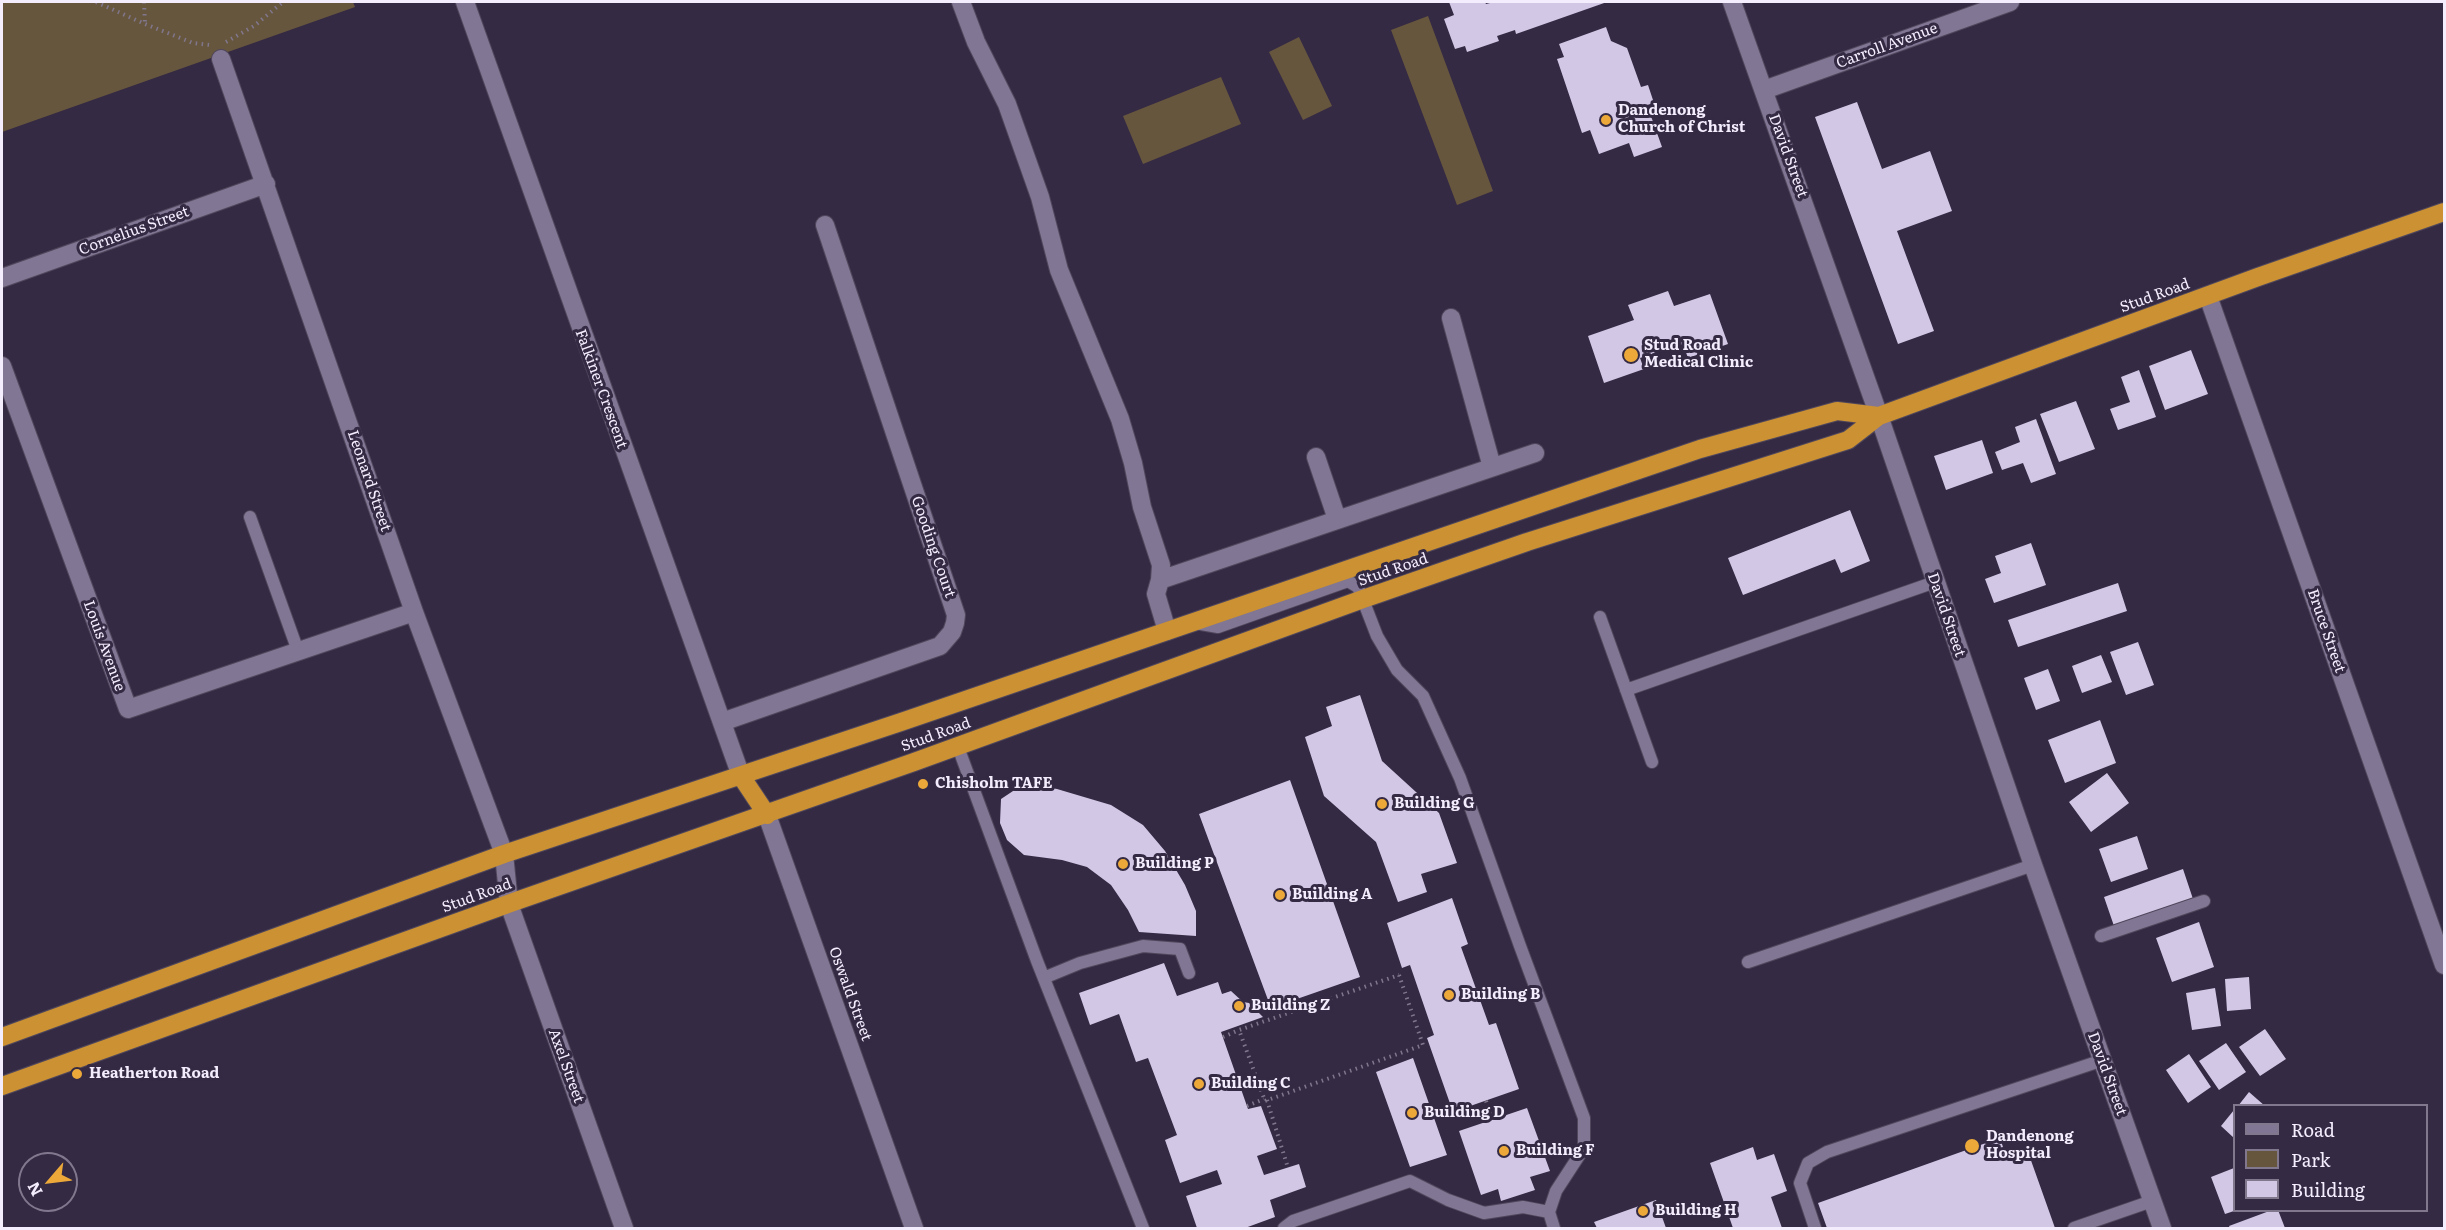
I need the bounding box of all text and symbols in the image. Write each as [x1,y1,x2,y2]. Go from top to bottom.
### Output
street label: Carroll Avenue [1834,19,1940,73]
place label: Dandenong Church of Christ [1618,102,1745,137]
street label: David Street [1765,112,1811,200]
marker: Dandenong Church of Christ [1599,113,1613,127]
street label: Cornelius Street [76,203,192,259]
street label: Stud Road [2118,275,2192,317]
street label: Falkiner Crescent [571,327,631,451]
place label: Stud Road Medical Clinic [1644,337,1753,372]
marker: Stud Road Medical Clinic [1622,346,1640,364]
street label: Leonard Street [343,428,395,534]
street label: Gooding Court [907,494,959,600]
street label: Stud Road [1356,550,1430,590]
street label: David Street [1923,571,1969,659]
street label: Bruce Street [2303,587,2349,675]
street label: Louis Avenue [79,598,129,694]
street label: Stud Road [899,714,973,756]
place label: Chisholm TAFE [935,775,1052,793]
marker: Chisholm TAFE [916,777,930,791]
place label: Building G [1394,795,1475,813]
marker: Building G [1375,797,1389,811]
place label: Building P [1135,855,1214,873]
marker: Building P [1116,857,1130,871]
street label: Stud Road [440,875,514,917]
place label: Building A [1292,886,1372,904]
marker: Building A [1273,888,1287,902]
street label: Oswald Street [825,944,875,1044]
place label: Building B [1461,986,1540,1004]
marker: Building B [1442,988,1456,1002]
place label: Building Z [1251,997,1330,1015]
marker: Building Z [1232,999,1246,1013]
street label: Axel Street [544,1026,588,1106]
street label: David Street [2084,1030,2130,1118]
place label: Heatherton Road [89,1065,219,1083]
marker: Heatherton Road [70,1067,84,1081]
place label: Building C [1211,1075,1291,1093]
marker: Building C [1192,1077,1206,1091]
place label: Building D [1424,1104,1505,1122]
legend [2233,1104,2428,1212]
marker: Building D [1405,1106,1419,1120]
text: Road [2291,1116,2335,1143]
place label: Dandenong Hospital [1986,1128,2074,1163]
marker: Dandenong Hospital [1963,1137,1981,1155]
place label: Building F [1516,1142,1595,1160]
marker: Building F [1497,1144,1511,1158]
text: Park [2291,1146,2330,1173]
north arrow [18,1152,78,1212]
text: Building [2291,1176,2365,1203]
text: N [20,1178,48,1201]
place label: Building H [1655,1202,1737,1220]
marker: Building H [1636,1204,1650,1218]

